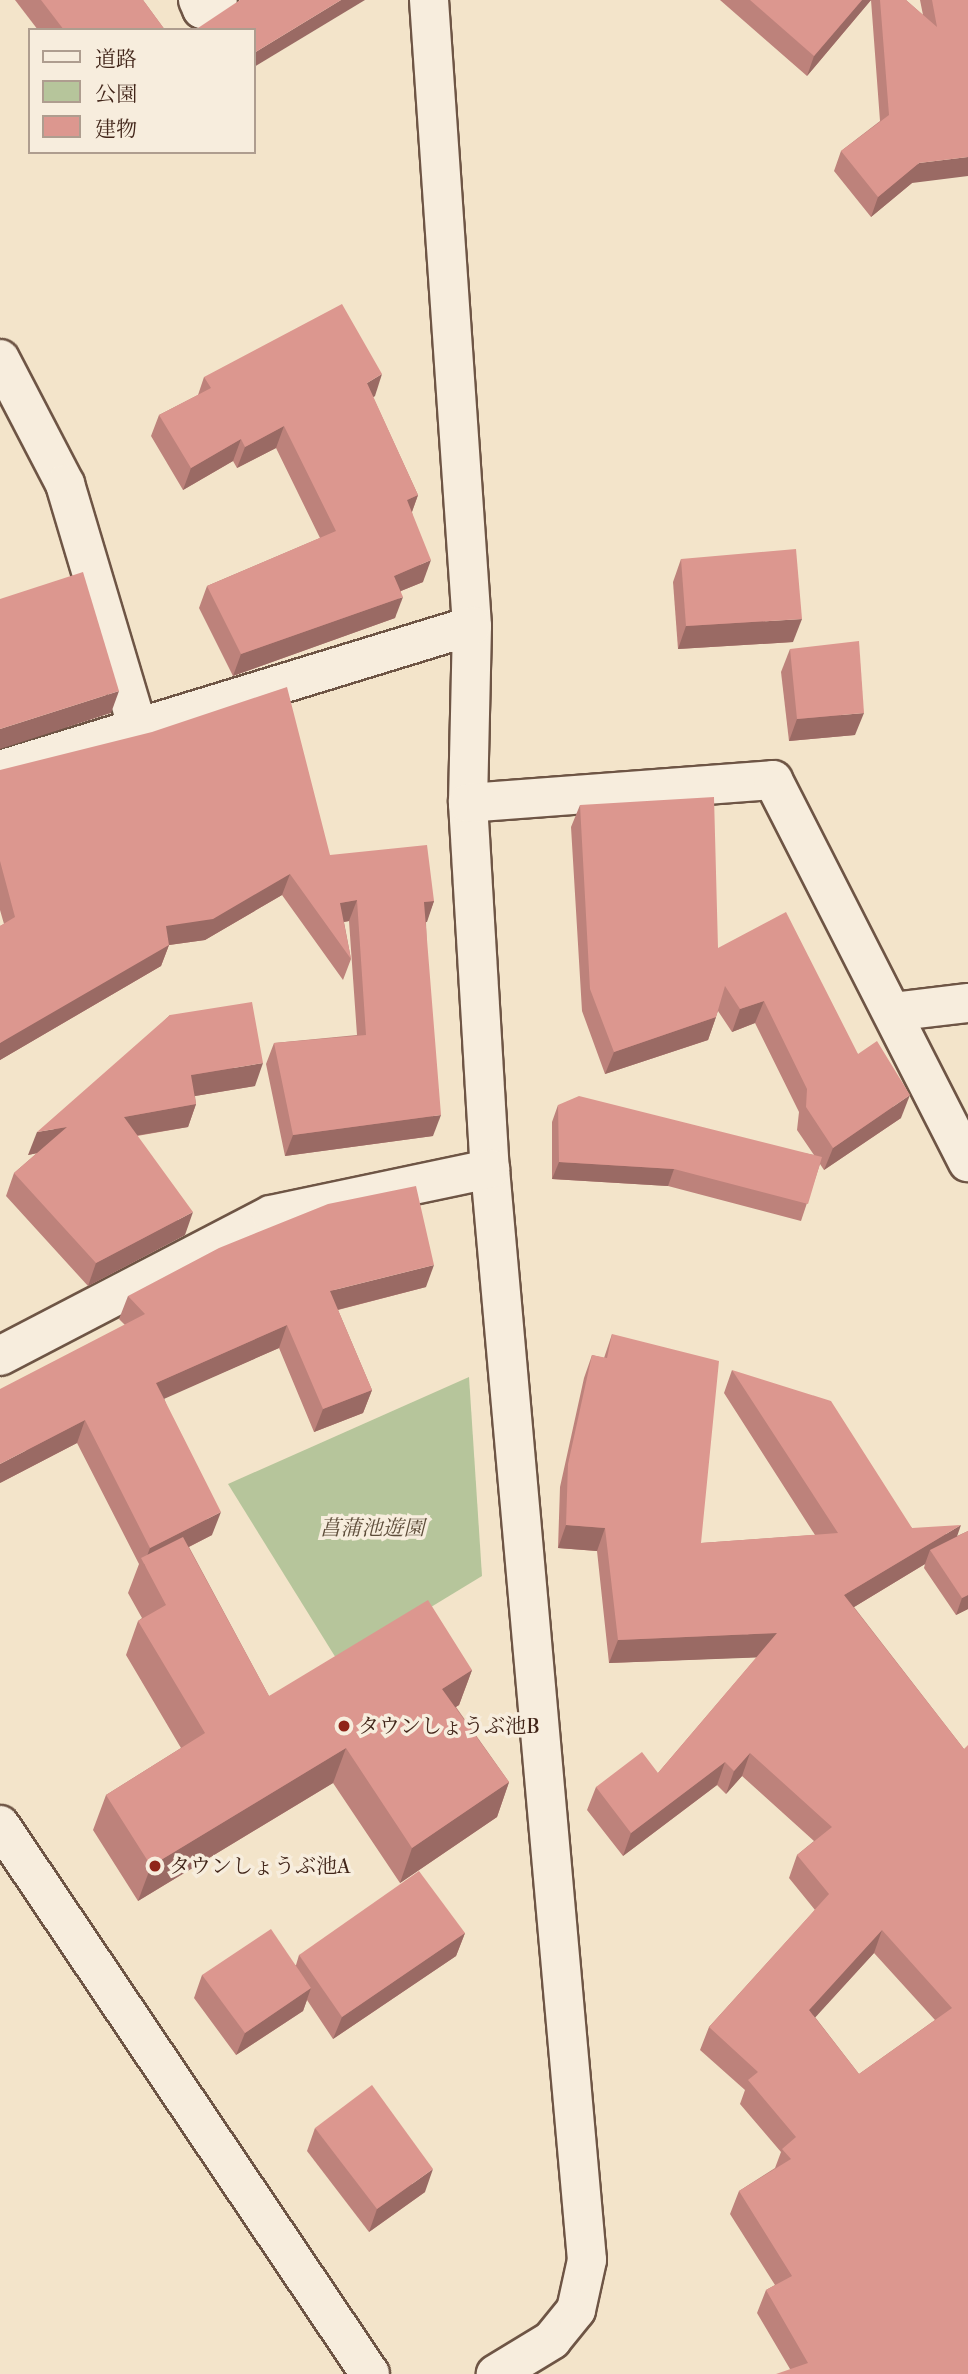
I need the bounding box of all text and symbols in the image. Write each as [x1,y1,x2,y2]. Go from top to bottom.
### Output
legend [28,28,256,154]
text: 道路 [95,47,137,71]
text: 公園 [95,82,137,106]
text: 建物 [95,117,137,141]
park label: 菖蒲池遊園 [320,1515,424,1541]
place label: タウンしょうぶ池B [358,1713,540,1739]
marker: タウンしょうぶ池B [336,1718,352,1734]
place label: タウンしょうぶ池A [169,1853,351,1879]
marker: タウンしょうぶ池A [147,1858,163,1874]

